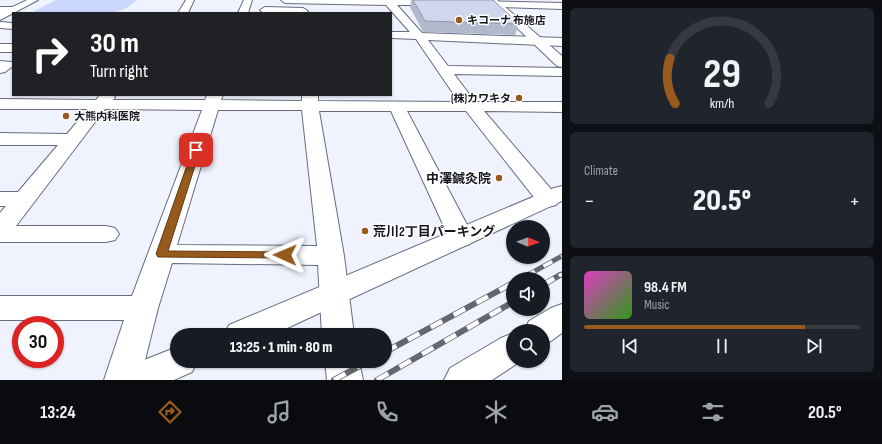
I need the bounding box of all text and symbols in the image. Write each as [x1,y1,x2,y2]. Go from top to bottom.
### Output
place label: キコーナ 布施店 [467,14,546,27]
marker: キコーナ 布施店 [454,15,464,25]
text: 30 m [90,27,139,60]
icon: right [24,28,76,80]
text: 29 [703,50,741,99]
text: Turn right [90,61,148,82]
place label: (株)カワキタ [451,92,511,105]
marker: (株)カワキタ [514,93,524,103]
text: km/h [710,95,734,112]
place label: 大熊内科医院 [74,110,140,123]
marker: 大熊内科医院 [61,111,71,121]
pin [179,133,213,167]
icon: arrive [185,139,207,161]
text: Climate [584,163,618,179]
place label: 中澤鍼灸院 [426,171,491,187]
marker: 中澤鍼灸院 [494,173,504,183]
text: 20.5° [693,183,751,219]
text: − [584,188,595,215]
text: + [849,188,860,215]
north arrow [506,220,550,264]
map controls [506,220,550,368]
place label: 荒川2丁目パーキング [373,224,495,240]
marker: 荒川2丁目パーキング [360,226,370,236]
position arrow [264,234,306,276]
button: sound [506,272,550,316]
text: 98.4 FM [644,278,687,297]
text: Music [644,297,669,313]
speed limit sign: 30 [12,316,64,368]
button: search [506,324,550,368]
icon: previous [619,335,641,357]
icon: pause [711,335,733,357]
icon: next [803,335,825,357]
text: 13:25 · 1 min · 80 m [230,338,332,357]
icon: directions [156,398,184,426]
icon: music [265,398,293,426]
icon: phone [373,398,401,426]
icon: climate [482,398,510,426]
icon: car [591,398,619,426]
icon: filters [699,398,727,426]
text: 13:24 [40,402,76,423]
text: 20.5° [808,402,842,423]

